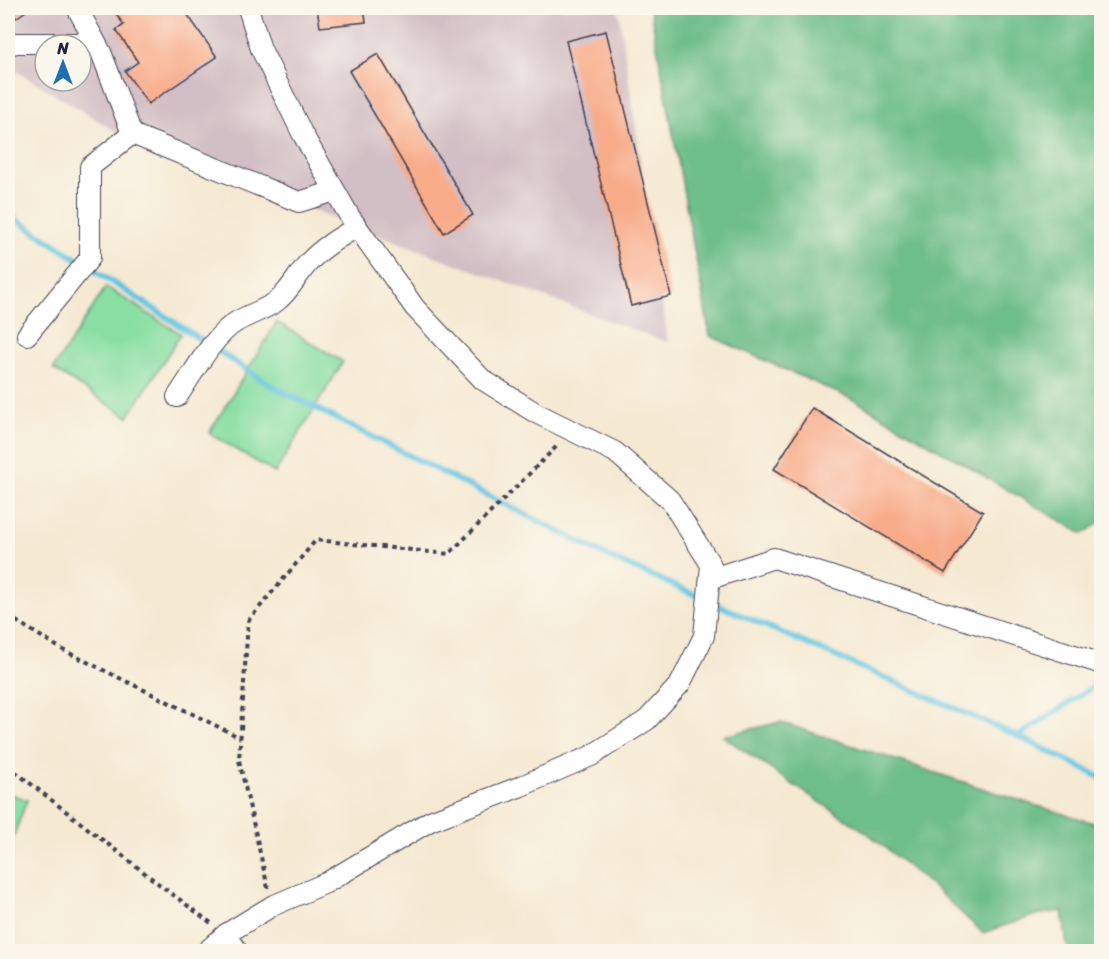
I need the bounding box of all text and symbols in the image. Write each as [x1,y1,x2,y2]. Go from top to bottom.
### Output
north arrow [33,33,93,93]
text: N [56,34,69,63]

